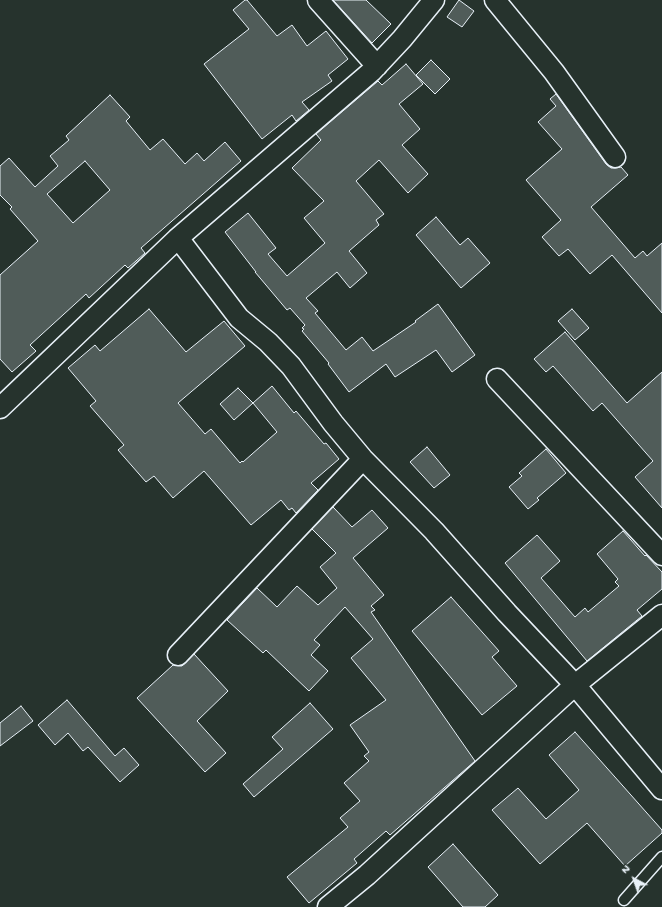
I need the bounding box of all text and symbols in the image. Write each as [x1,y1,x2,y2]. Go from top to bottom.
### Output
north arrow [614,859,654,899]
text: N [619,863,633,877]

